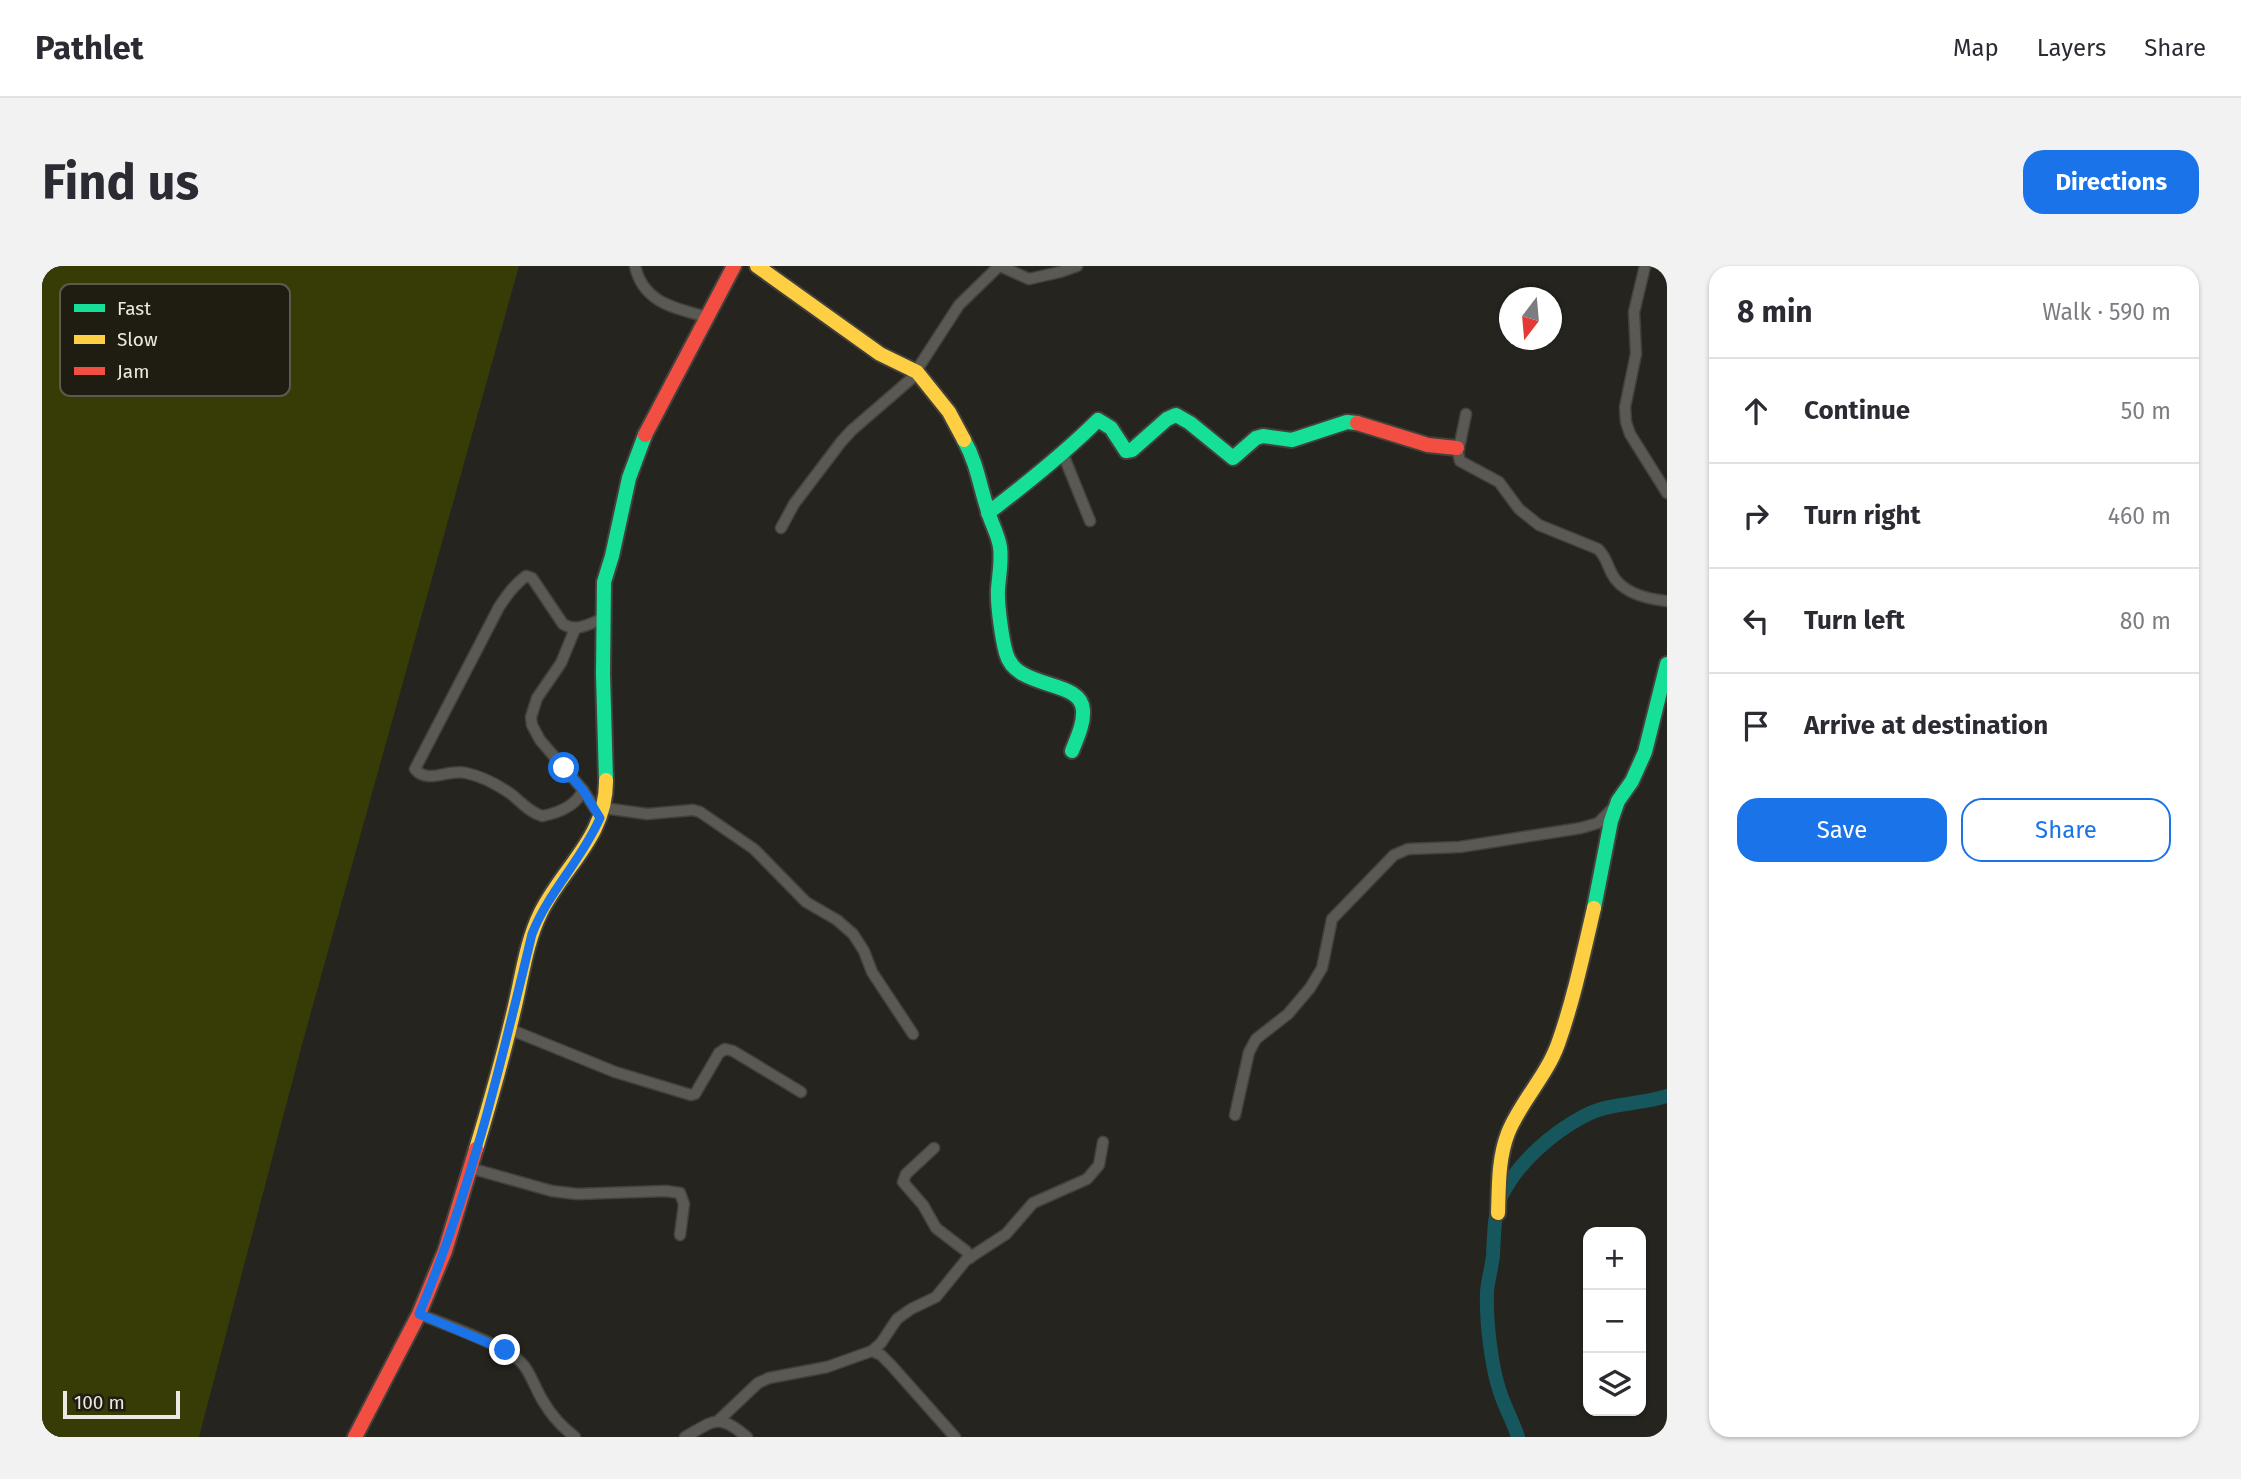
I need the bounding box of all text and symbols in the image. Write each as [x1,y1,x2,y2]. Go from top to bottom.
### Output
text: Pathlet [35,28,144,68]
text: Map [1953,34,1999,62]
text: Layers [2037,34,2106,62]
text: Share [2144,34,2206,62]
button: Directions [2023,150,2199,214]
text: Find us [42,153,199,212]
legend [60,284,290,396]
north arrow [1499,287,1562,350]
text: 8 min [1737,294,1813,330]
text: Fast [117,297,151,320]
text: Walk · 590 m [2042,298,2171,326]
text: Slow [117,328,158,351]
text: Jam [117,360,149,383]
icon: ahead [1737,392,1775,430]
text: Continue [1804,395,1910,426]
text: 50 m [2121,397,2171,425]
icon: right [1737,497,1775,535]
text: Turn right [1804,500,1921,531]
text: 460 m [2108,502,2171,530]
icon: left [1737,602,1775,640]
text: Turn left [1804,605,1905,636]
text: 80 m [2120,607,2171,635]
icon: arrive [1737,707,1775,745]
text: Arrive at destination [1804,710,2048,741]
route start [548,752,579,783]
button: Save [1737,798,1947,862]
button: Share [1961,798,2171,862]
map controls [1583,1227,1646,1416]
button: + [1583,1227,1646,1290]
button: − [1583,1290,1646,1353]
route end [489,1334,520,1365]
button: layers [1583,1353,1646,1416]
scale bar [63,1388,180,1420]
text: 100 m [74,1391,125,1414]

